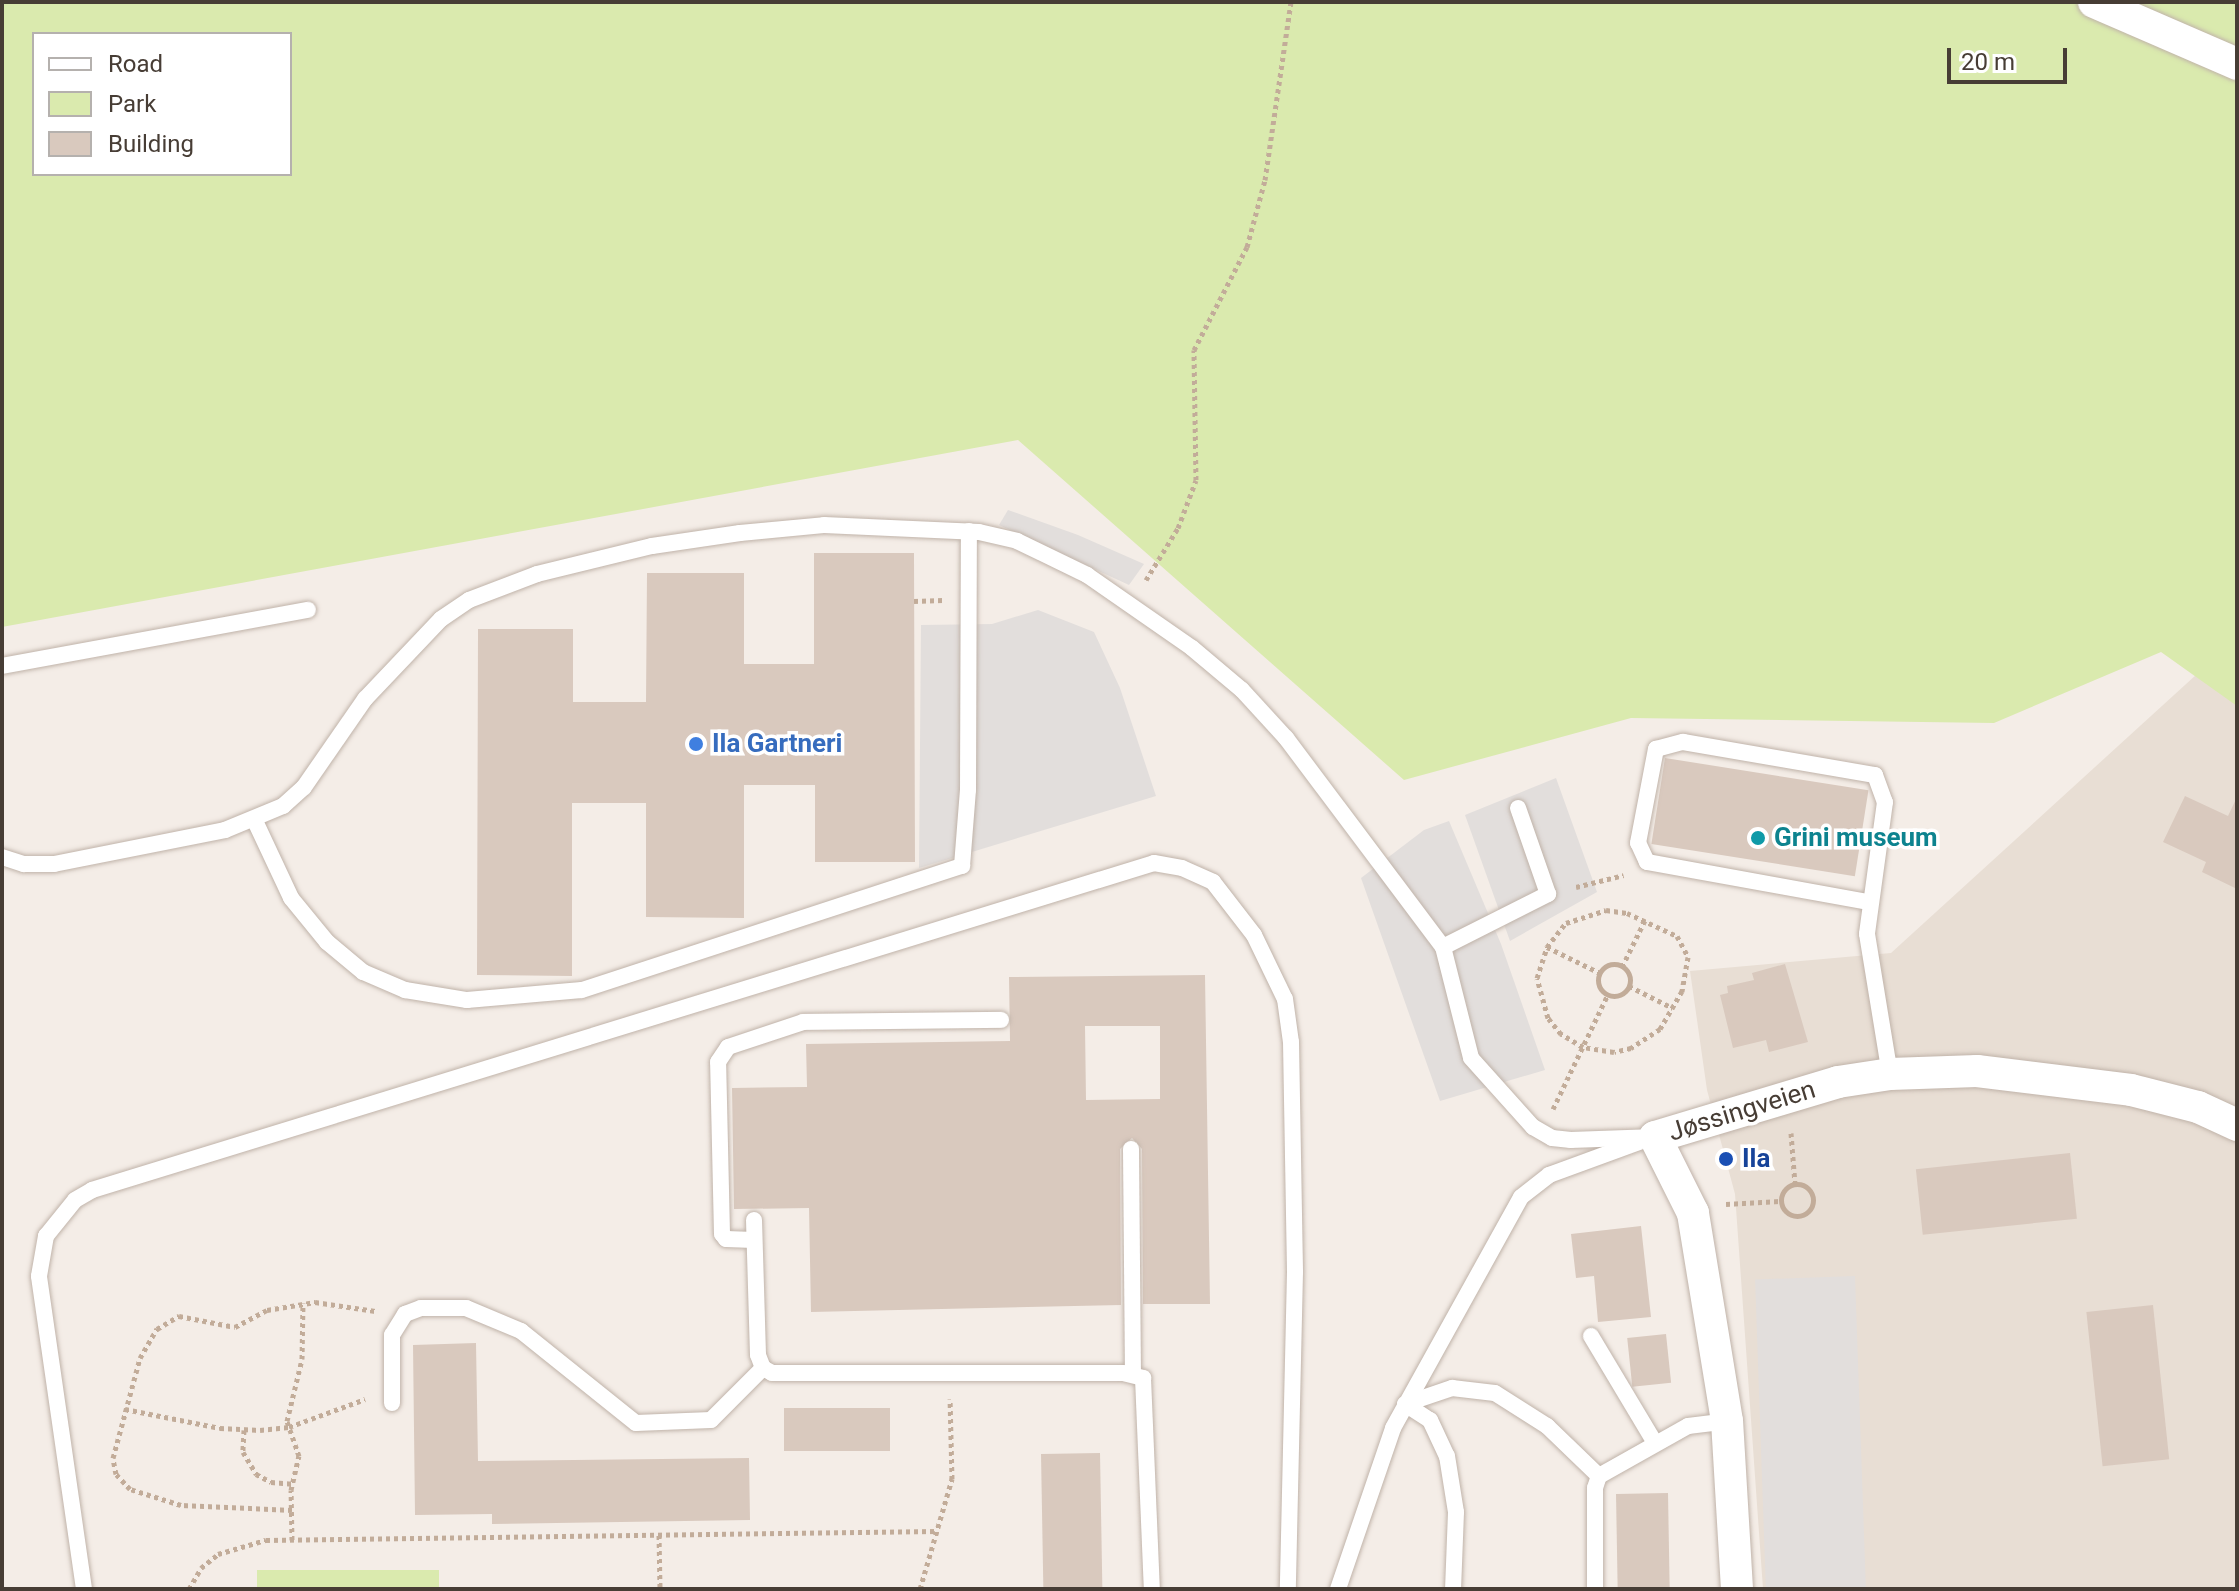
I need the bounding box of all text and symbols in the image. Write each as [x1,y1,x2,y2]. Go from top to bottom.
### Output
legend [32,32,292,176]
scale bar [1951,32,2071,82]
text: 20 m [1961,48,2015,76]
text: Road [108,50,163,78]
text: Park [108,90,156,118]
text: Building [108,130,194,158]
place label: Ila Gartneri [712,728,842,760]
marker: Ila Gartneri [687,735,705,753]
place label: Grini museum [1774,822,1938,854]
marker: Grini museum [1749,829,1767,847]
street label: Jøssingveien [1665,1074,1819,1148]
place label: Ila [1742,1143,1770,1175]
marker: Ila [1717,1150,1735,1168]

